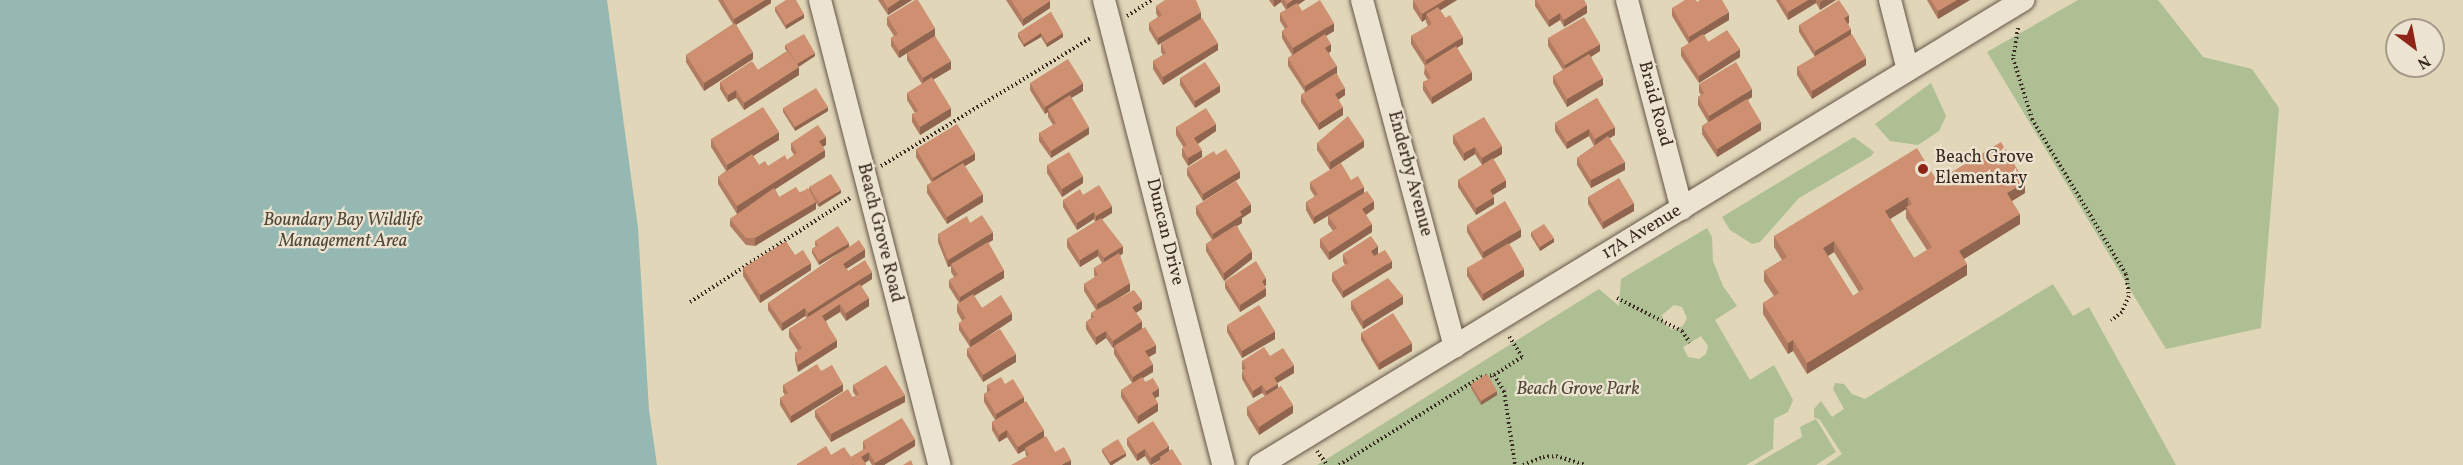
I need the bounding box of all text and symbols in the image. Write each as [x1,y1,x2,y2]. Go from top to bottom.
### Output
north arrow [2385,18,2445,78]
text: N [2413,49,2434,74]
street label: Braid Road [1632,59,1676,149]
street label: Enderby Avenue [1382,109,1436,239]
place label: Beach Grove Elementary [1935,148,2034,190]
street label: Beach Grove Road [851,161,907,305]
marker: Beach Grove Elementary [1916,162,1930,176]
street label: Duncan Drive [1140,176,1188,288]
street label: 17A Avenue [1598,201,1686,265]
park label: Boundary Bay Wildlife Management Area [263,211,423,254]
park label: Beach Grove Park [1516,379,1640,401]

